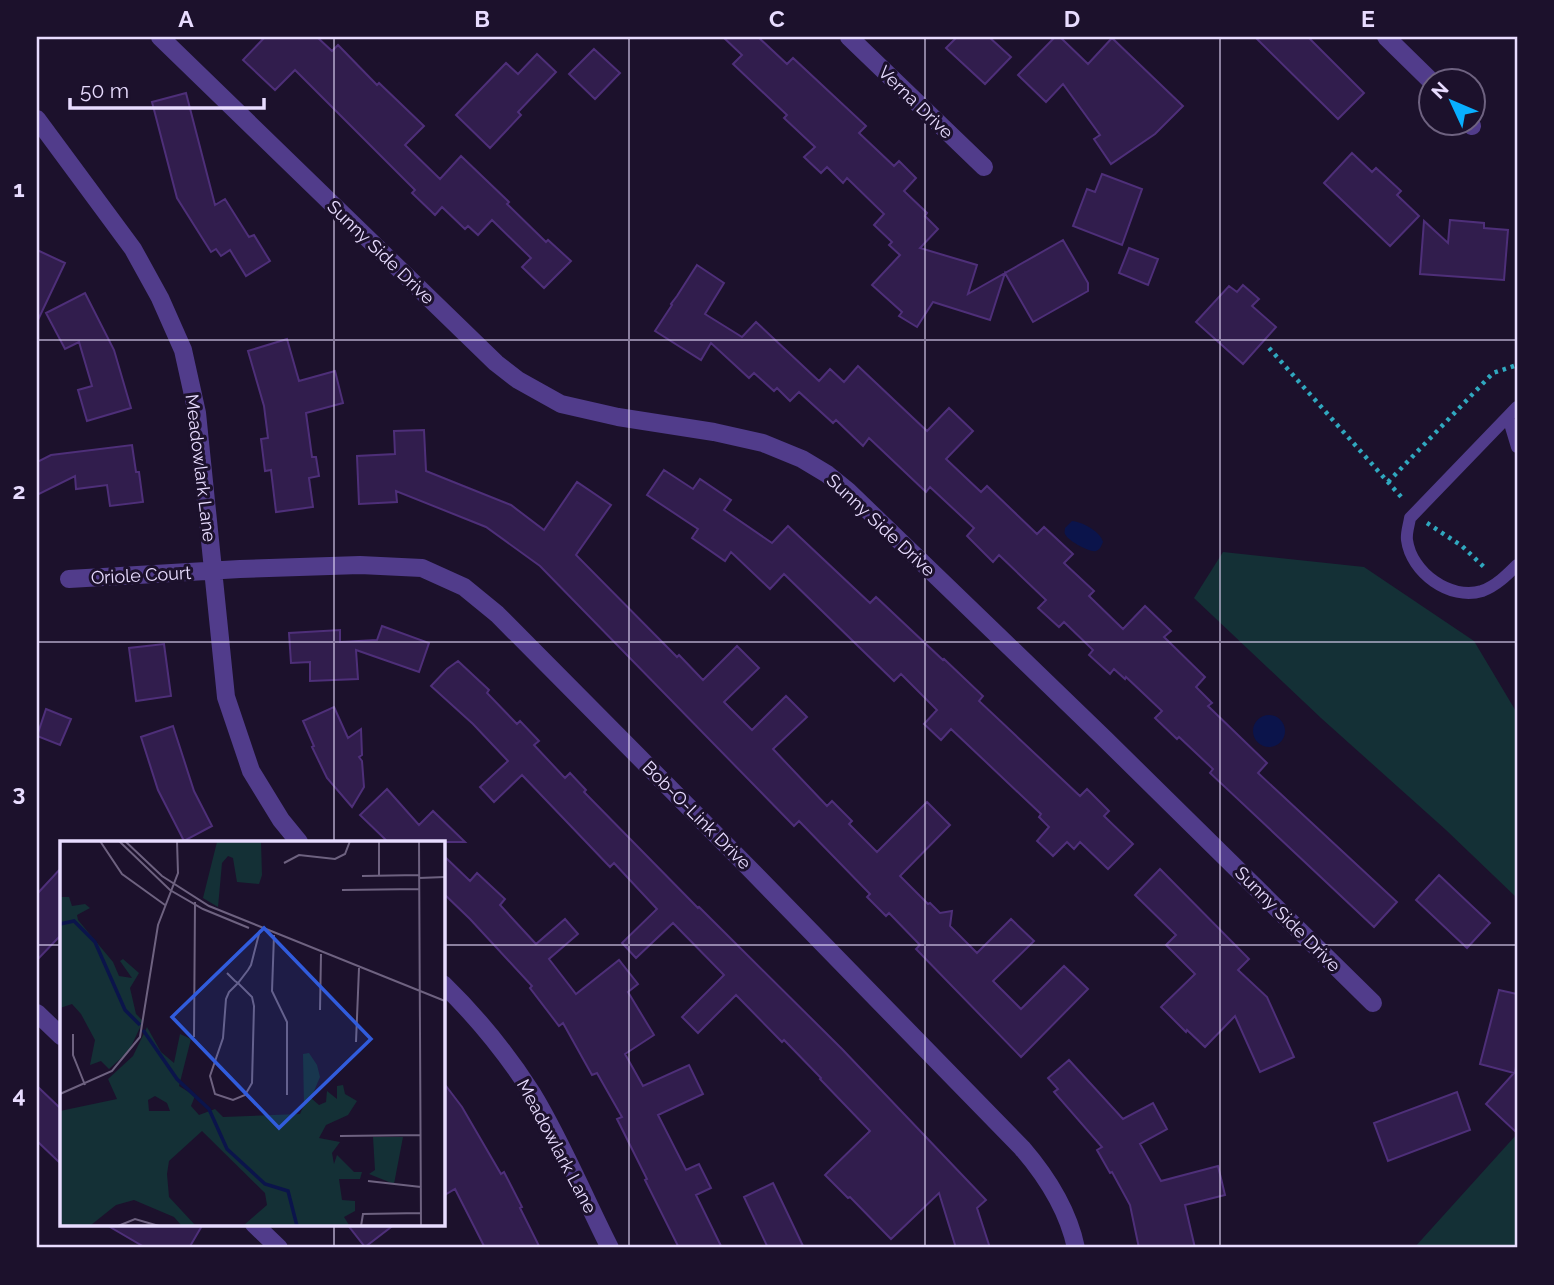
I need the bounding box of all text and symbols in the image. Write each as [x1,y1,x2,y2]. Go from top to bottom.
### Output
text: A [178,5,194,32]
text: B [474,5,490,32]
text: C [769,5,785,32]
text: D [1064,5,1080,32]
text: E [1361,5,1375,32]
street label: Verna Drive [874,61,958,143]
scale bar [70,66,264,110]
north arrow [1418,66,1488,136]
text: N [1427,77,1453,103]
text: 50 m [80,78,129,103]
text: 1 [13,175,25,202]
street label: Sunny Side Drive [323,196,439,309]
street label: Meadowlark Lane [182,393,221,544]
street label: Sunny Side Drive [822,469,940,581]
text: 2 [13,477,25,504]
street label: Oriole Court [90,562,192,588]
street label: Bob-O-Link Drive [638,756,756,874]
text: 3 [13,779,25,806]
inset map [60,841,444,1226]
street label: Sunny Side Drive [1231,862,1345,976]
street label: Meadowlark Lane [513,1075,601,1217]
text: 4 [12,1081,26,1108]

